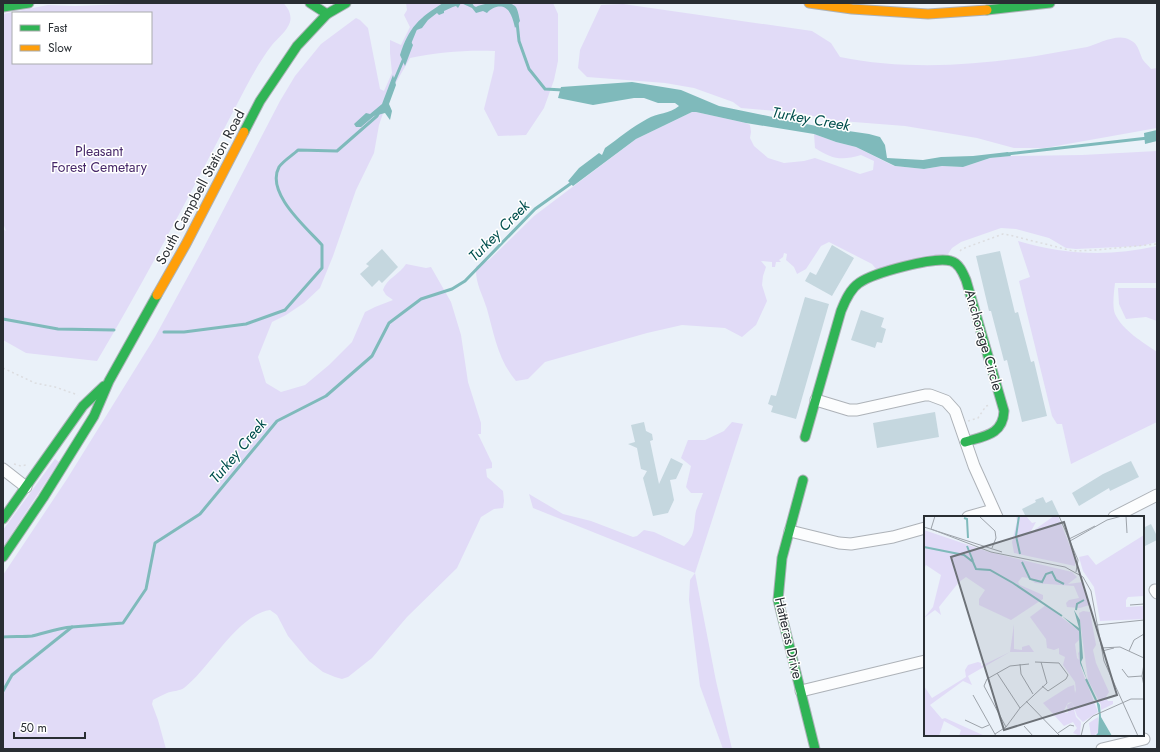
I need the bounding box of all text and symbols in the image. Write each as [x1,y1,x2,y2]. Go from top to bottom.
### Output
legend [12,12,152,64]
text: Fast [48,19,67,37]
text: Slow [48,39,73,57]
water label: Turkey Creek [770,101,852,137]
street label: South Campbell Station Road [151,106,249,268]
park label: Pleasant Forest Cemetary [51,141,148,177]
water label: Turkey Creek [463,195,535,267]
street label: Anchorage Circle [960,287,1008,393]
water label: Turkey Creek [204,413,272,488]
inset map [924,516,1144,736]
street label: Hatteras Drive [770,595,808,681]
scale bar [14,714,85,740]
text: 50 m [20,719,47,737]

